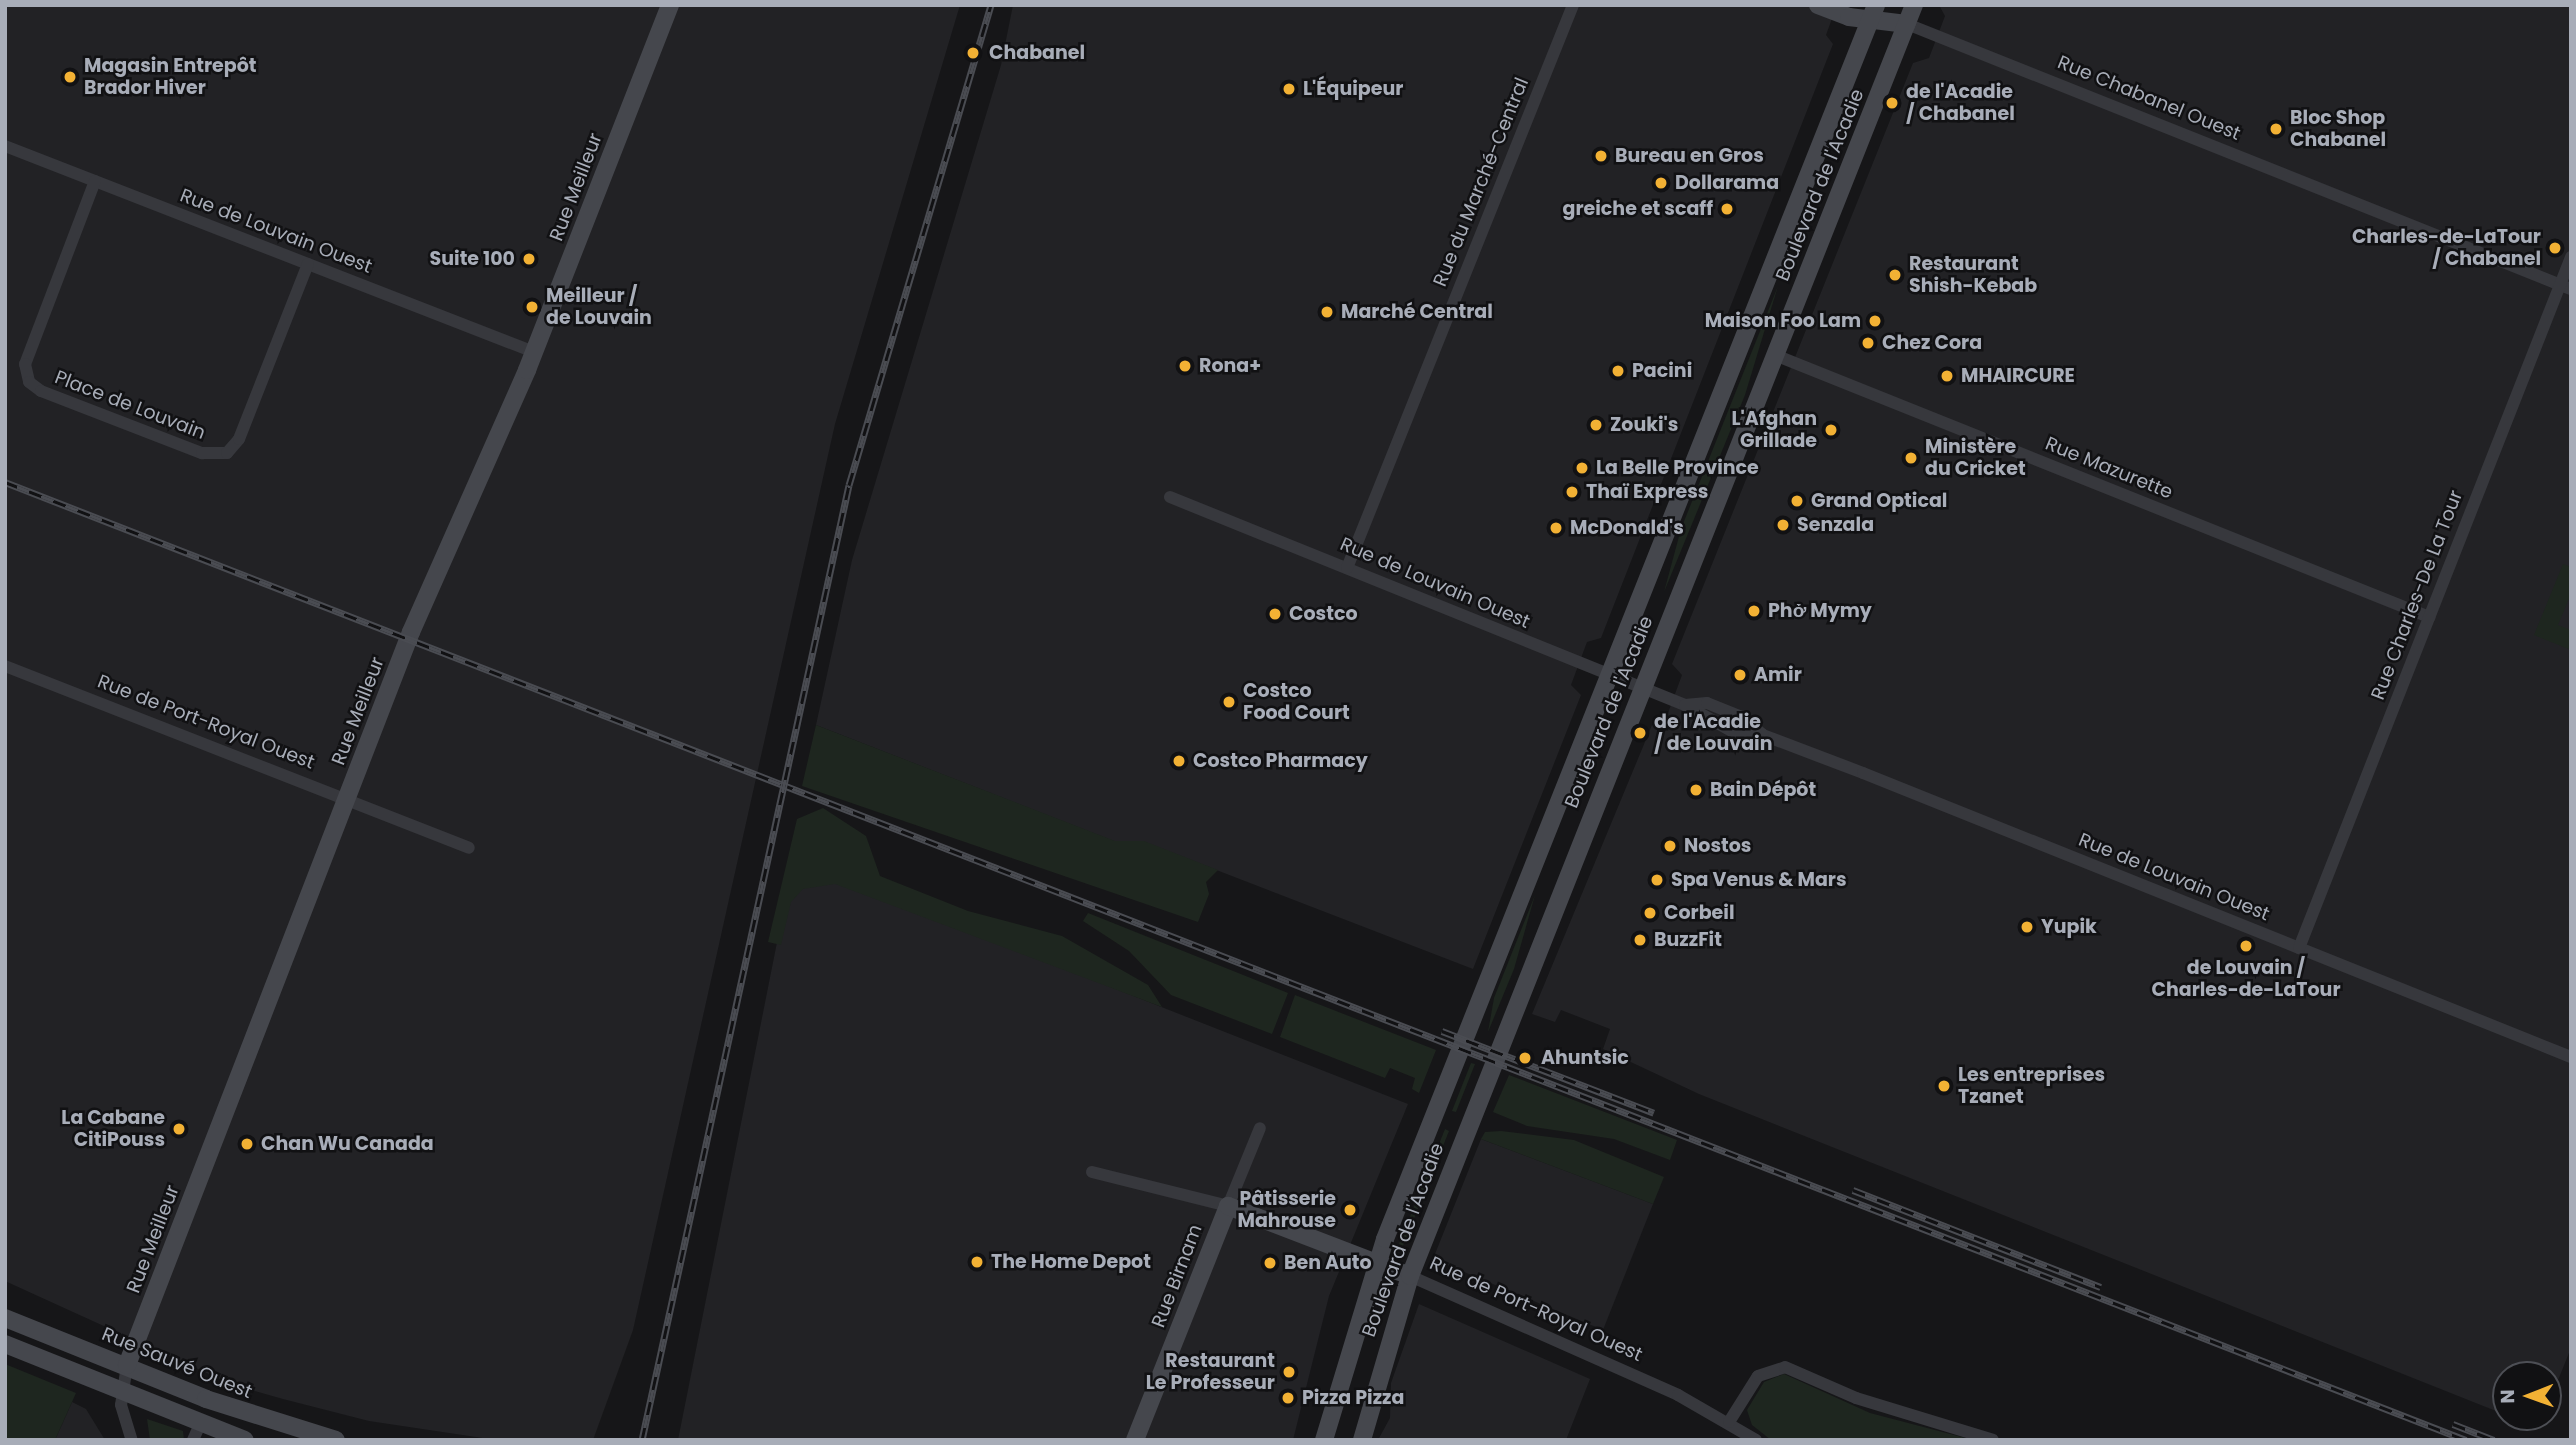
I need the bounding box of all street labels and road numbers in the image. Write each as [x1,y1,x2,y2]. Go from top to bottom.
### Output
street label: Rue Chabanel Ouest [2054,51,2244,145]
street label: Rue du Marché-Central [1429,74,1533,290]
street label: Boulevard de l'Acadie [1771,86,1869,284]
street label: Rue Meilleur [545,130,607,244]
street label: Rue de Louvain Ouest [177,184,375,278]
street label: Place de Louvain [51,366,209,444]
street label: Rue Mazurette [2042,432,2176,504]
street label: Rue Charles-De La Tour [2367,487,2467,703]
street label: Rue de Louvain Ouest [1337,533,1533,633]
street label: Boulevard de l'Acadie [1560,613,1658,811]
street label: Rue Meilleur [327,654,389,768]
street label: Rue de Port-Royal Ouest [94,670,318,774]
street label: Rue de Louvain Ouest [2075,828,2273,926]
street label: Boulevard de l'Acadie [1357,1140,1449,1340]
street label: Rue Meilleur [122,1182,184,1296]
street label: Rue Birnam [1147,1221,1207,1331]
street label: Rue de Port-Royal Ouest [1426,1252,1646,1366]
street label: Rue Sauvé Ouest [99,1322,255,1404]

